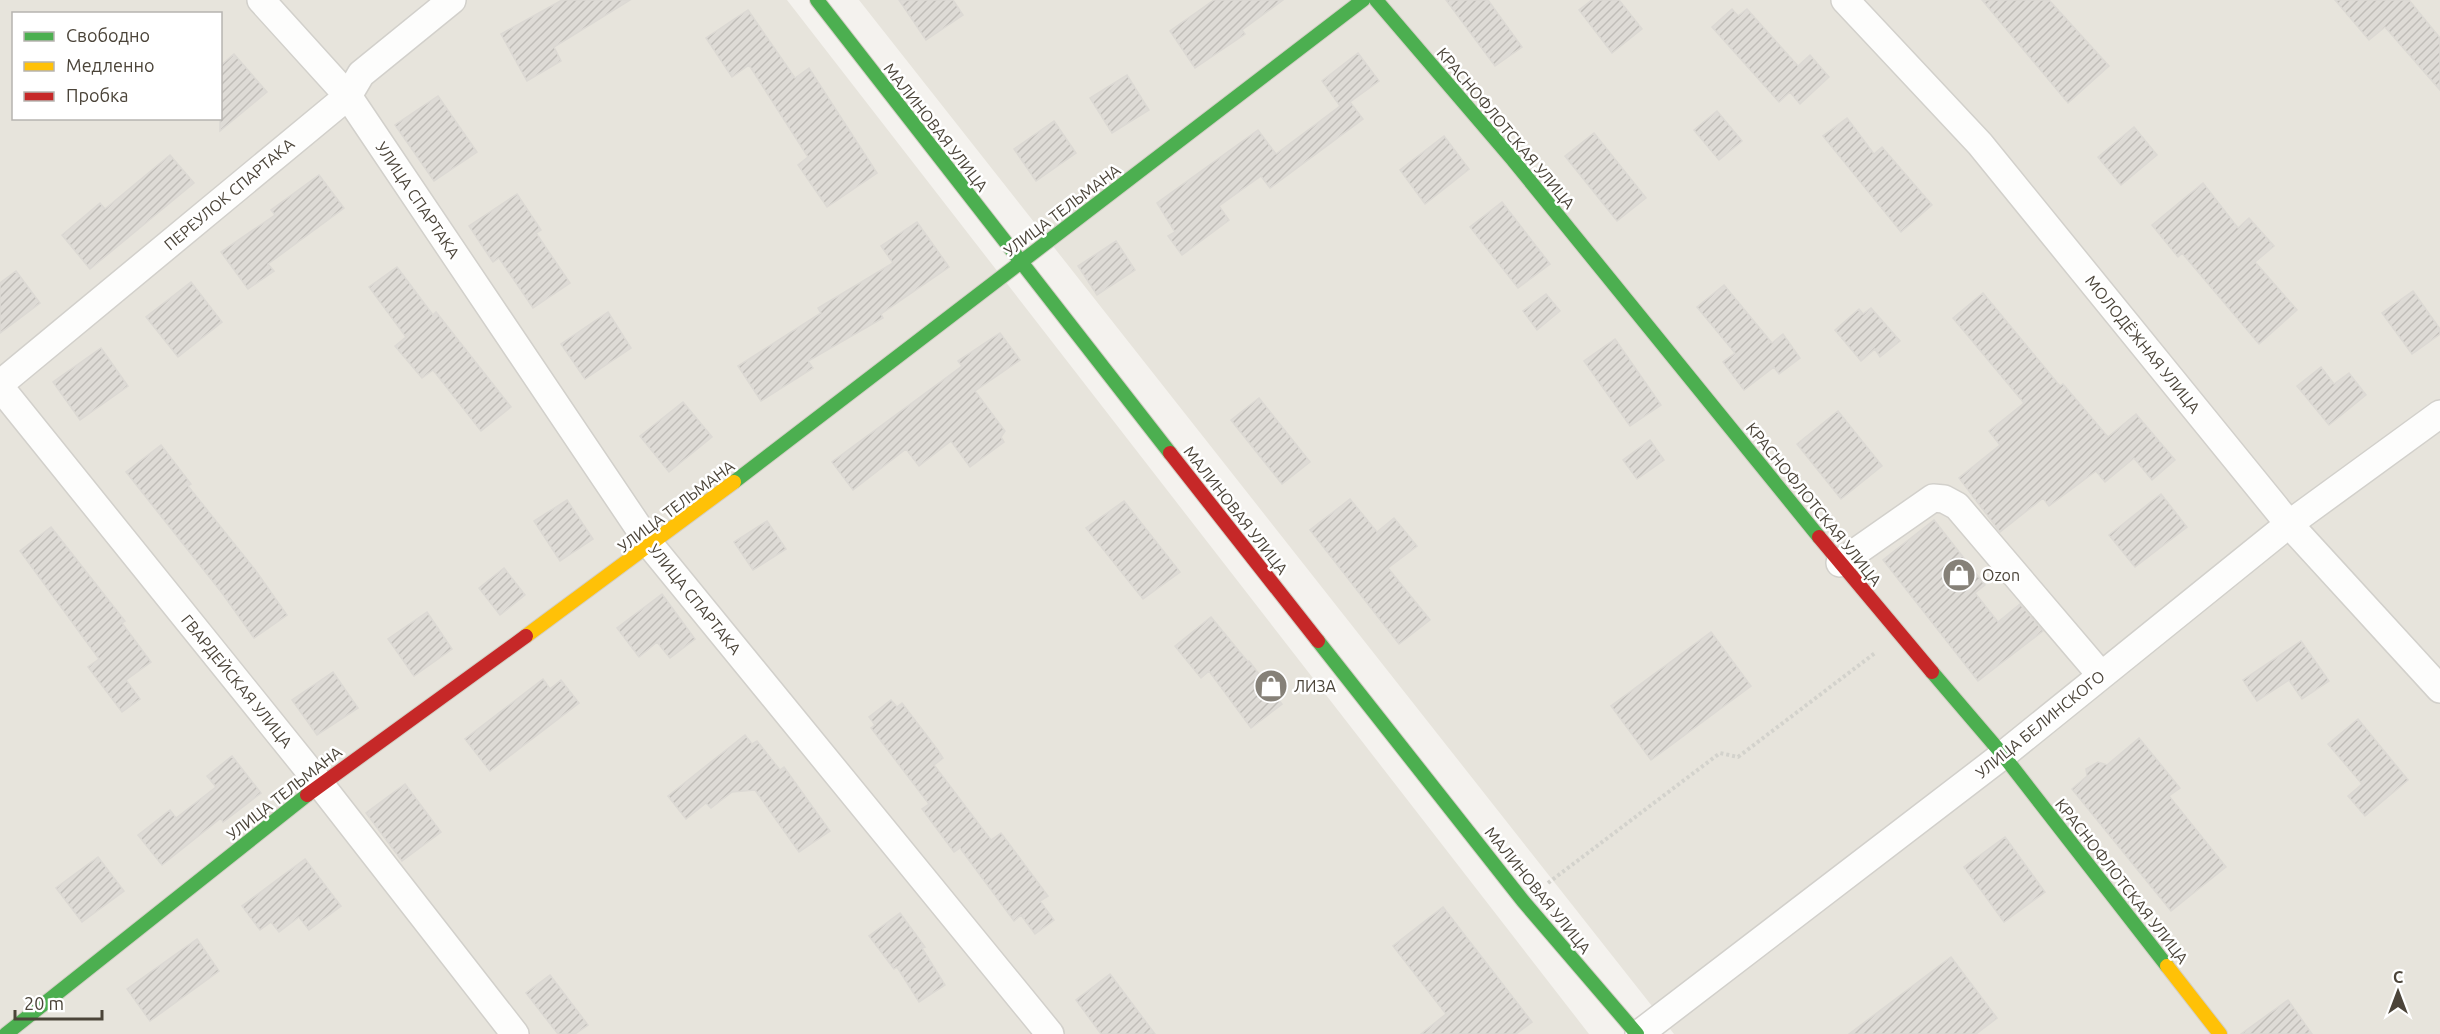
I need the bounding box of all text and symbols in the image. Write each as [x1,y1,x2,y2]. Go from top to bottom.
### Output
legend [12,12,222,120]
text: Свободно [66,25,150,45]
street label: КРАСНОФЛОТСКАЯ УЛИЦА [1433,44,1579,213]
text: Медленно [66,55,155,75]
street label: МАЛИНОВАЯ УЛИЦА [880,59,992,195]
text: Пробка [66,85,129,105]
street label: ПЕРЕУЛОК СПАРТАКА [160,134,298,254]
street label: УЛИЦА СПАРТАКА [372,138,464,262]
street label: УЛИЦА ТЕЛЬМАНА [1000,160,1124,260]
street label: МОЛОДЁЖНАЯ УЛИЦА [2082,272,2204,417]
street label: КРАСНОФЛОТСКАЯ УЛИЦА [1743,419,1886,590]
street label: МАЛИНОВАЯ УЛИЦА [1180,442,1292,578]
street label: УЛИЦА ТЕЛЬМАНА [614,456,738,556]
street label: УЛИЦА СПАРТАКА [645,540,745,658]
shop icon: Ozon [1941,557,1977,593]
place label: Ozon [1982,566,2020,584]
street label: ГВАРДЕЙСКАЯ УЛИЦА [178,610,297,752]
street label: УЛИЦА БЕЛИНСКОГО [1972,666,2108,782]
shop icon: ЛИЗА [1253,668,1289,704]
place label: ЛИЗА [1294,677,1336,695]
street label: УЛИЦА ТЕЛЬМАНА [223,742,346,843]
street label: КРАСНОФЛОТСКАЯ УЛИЦА [2052,795,2192,968]
street label: МАЛИНОВАЯ УЛИЦА [1481,823,1595,957]
north arrow [2368,962,2428,1022]
text: С [2393,968,2403,986]
scale bar [15,983,102,1021]
text: 20 m [24,993,64,1013]

